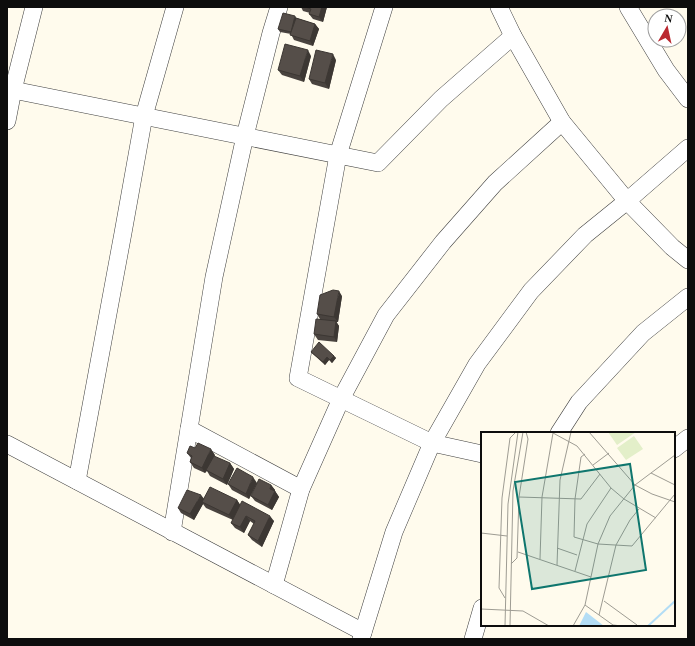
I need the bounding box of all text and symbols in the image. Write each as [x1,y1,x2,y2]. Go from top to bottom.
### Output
north arrow [647,8,687,48]
text: N [664,12,673,25]
inset map [481,432,675,626]

